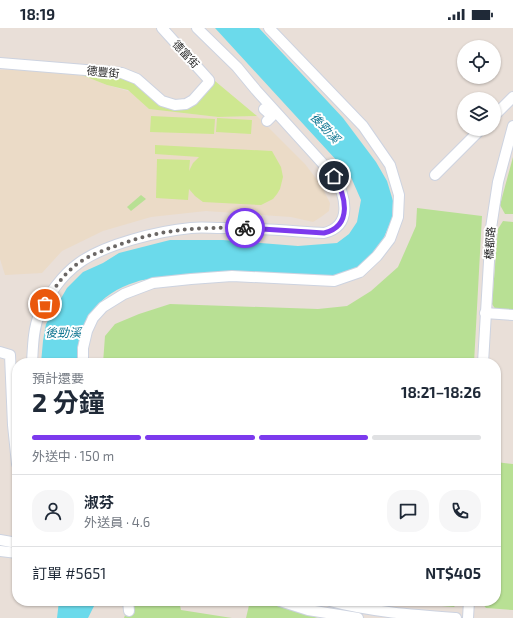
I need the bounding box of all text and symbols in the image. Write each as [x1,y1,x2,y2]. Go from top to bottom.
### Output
text: 18:19 [20,5,55,23]
street label: 德富街 [170,37,202,70]
map controls [457,40,501,136]
button: locate [457,40,501,84]
street label: 德豐街 [86,63,120,80]
button: layers [457,92,501,136]
water label: 後勁溪 [308,109,344,147]
pin [317,159,351,193]
icon: home [323,165,345,187]
courier [225,208,265,248]
icon: bike [234,217,256,239]
street label: 橋都路 [482,226,497,260]
pin [28,287,62,321]
icon: bag [34,293,56,315]
water label: 後勁溪 [45,325,83,339]
text: 預計還要 [32,370,84,386]
text: 18:21–18:26 [401,383,481,401]
text: 2 分鐘 [32,386,105,417]
text: 外送中 · 150 m [32,448,114,464]
button: person [32,490,74,532]
button: chat [387,490,429,532]
button: phone [439,490,481,532]
text: 淑芬 [84,493,114,511]
text: 外送員 · 4.6 [84,514,150,530]
text: 訂單 #5651 [32,564,106,582]
text: NT$405 [425,564,481,582]

